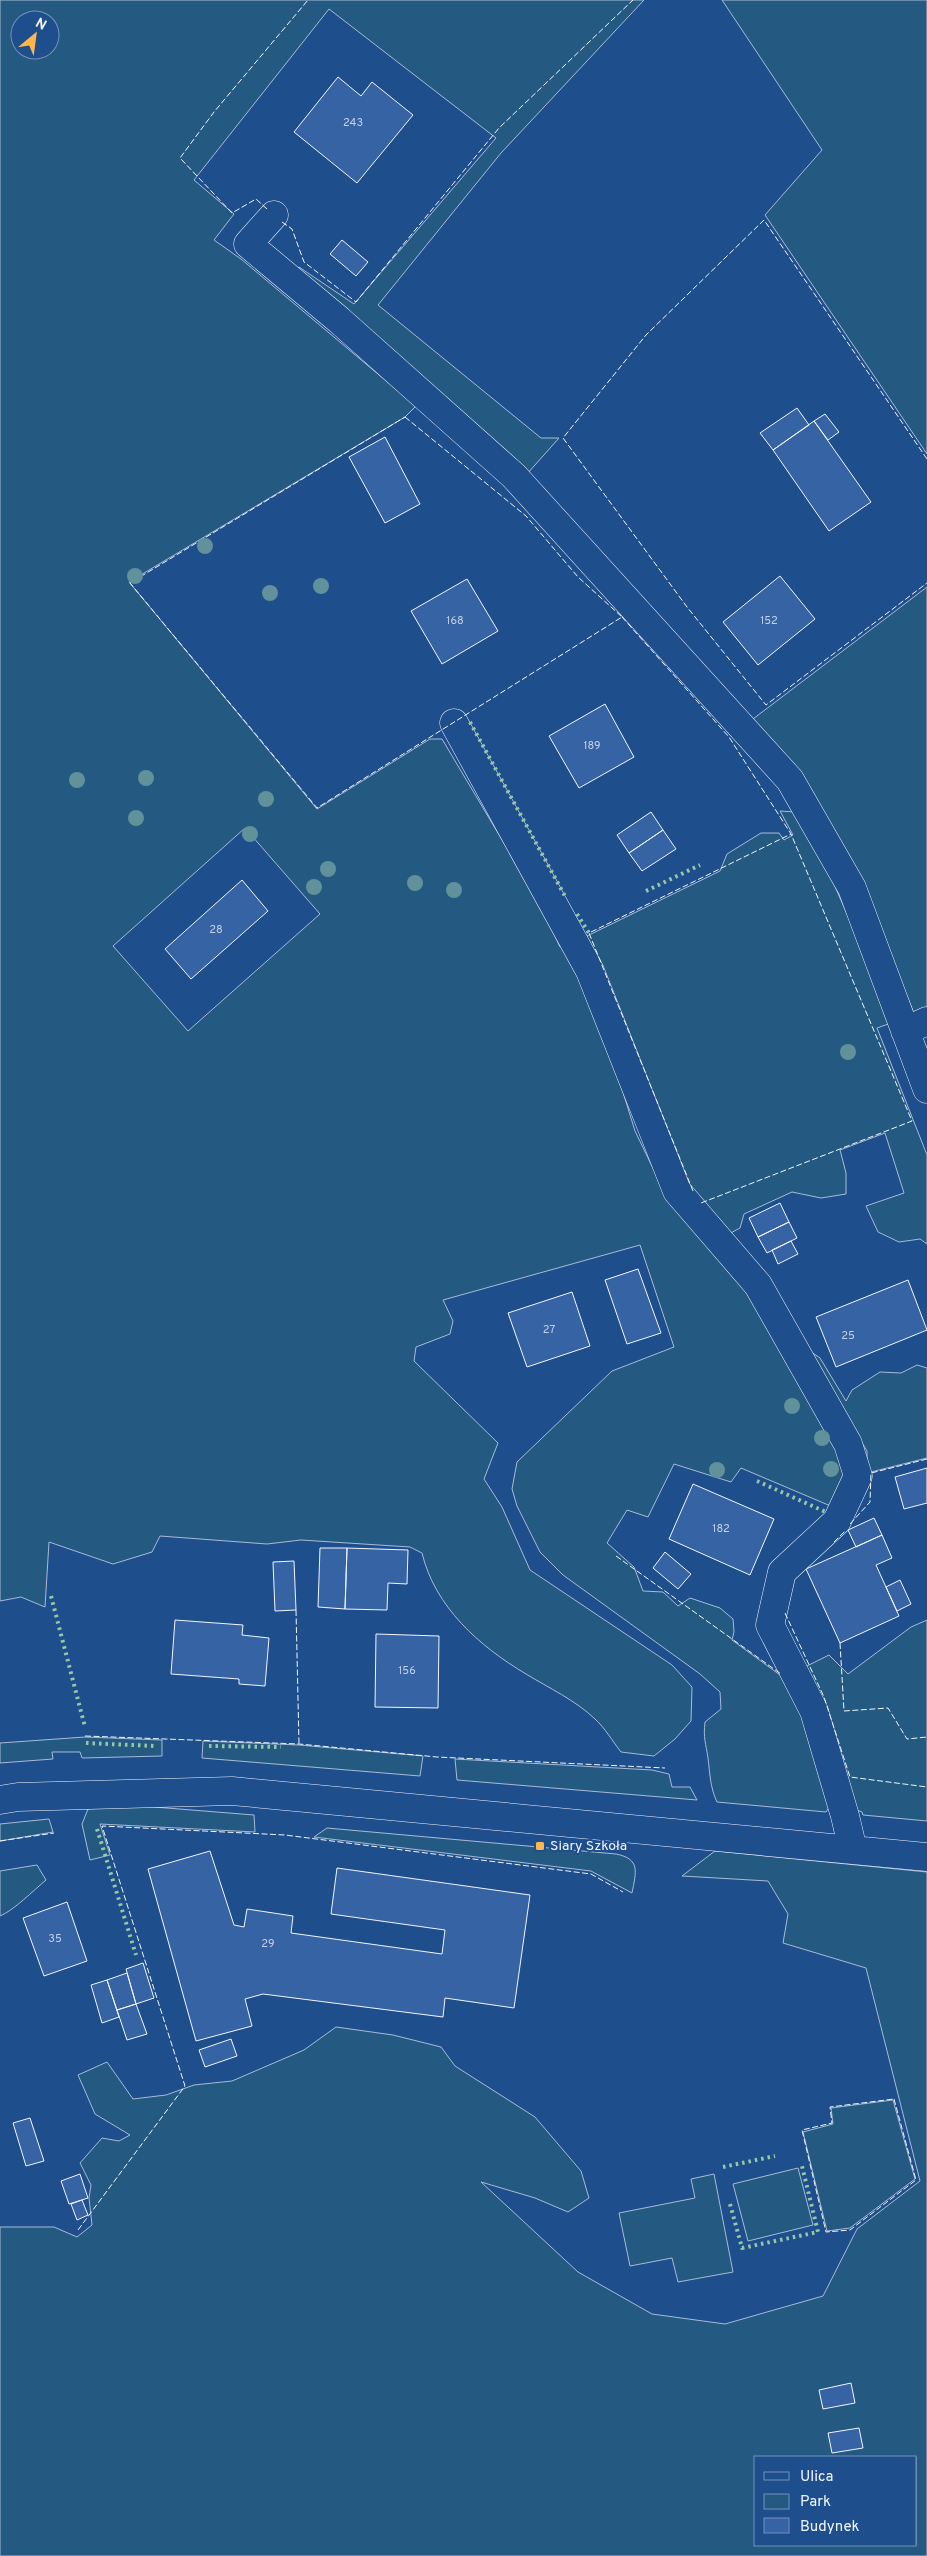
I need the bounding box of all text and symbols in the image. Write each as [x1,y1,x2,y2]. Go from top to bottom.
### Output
north arrow [10,10,60,60]
text: N [32,15,49,35]
house number: 243 [343,116,363,130]
house number: 168 [446,614,464,628]
house number: 152 [760,614,778,628]
house number: 189 [583,739,601,753]
house number: 28 [209,923,223,937]
house number: 27 [543,1323,555,1337]
house number: 25 [841,1329,855,1343]
house number: 182 [712,1522,730,1536]
house number: 156 [398,1664,416,1678]
place label: Siary Szkoła [550,1838,627,1855]
marker: Siary Szkoła [534,1840,546,1852]
house number: 35 [48,1932,62,1946]
house number: 29 [261,1937,275,1951]
legend [754,2456,917,2546]
text: Ulica [800,2468,833,2487]
text: Park [800,2493,831,2512]
text: Budynek [800,2518,859,2537]

